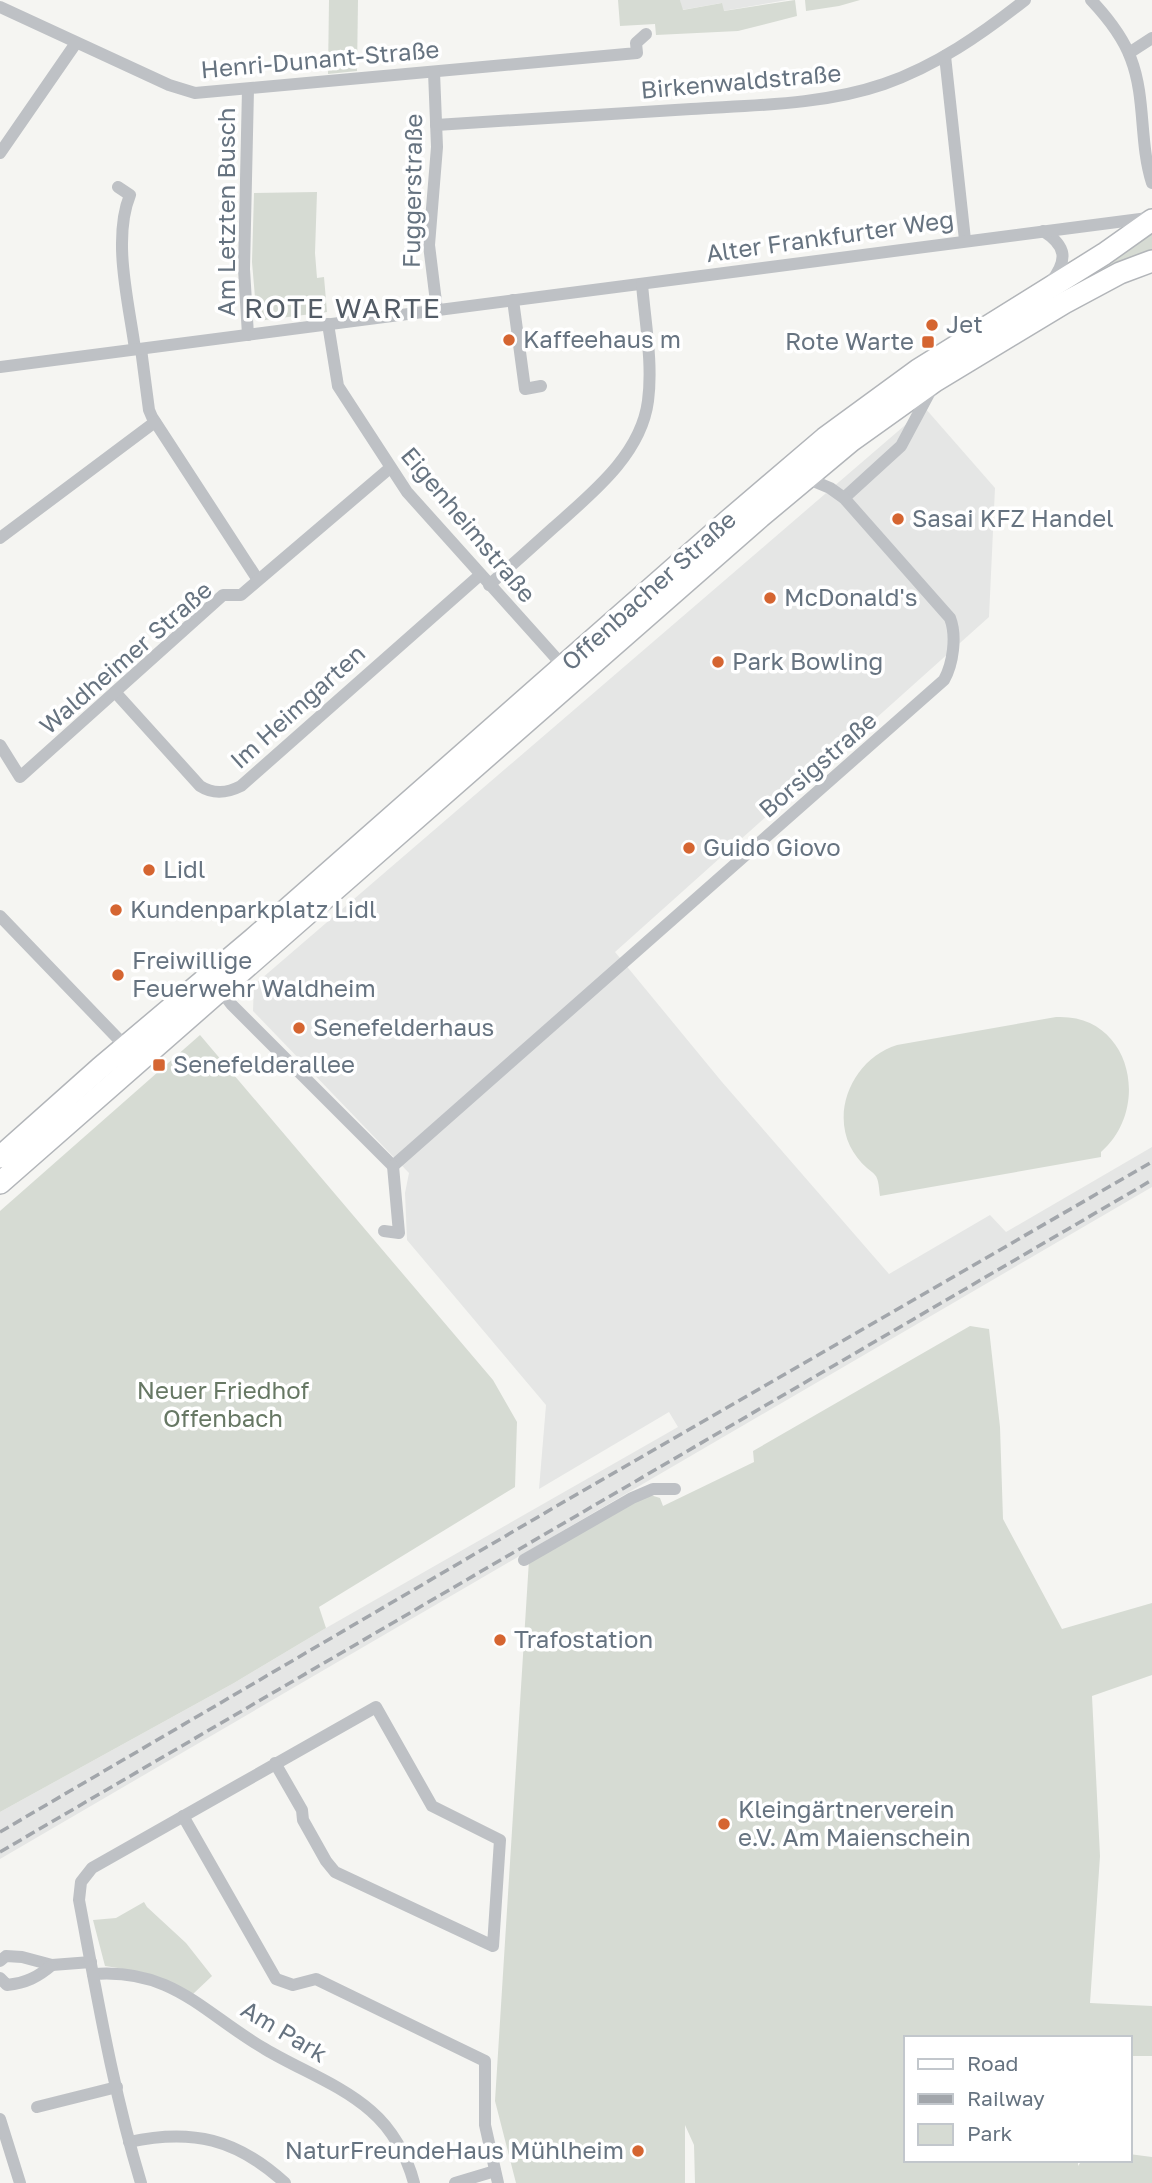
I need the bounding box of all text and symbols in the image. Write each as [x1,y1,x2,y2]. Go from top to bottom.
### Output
street label: Henri-Dunant-Straße [199,34,440,83]
street label: Birkenwaldstraße [640,57,842,104]
street label: Am Letzten Busch [211,108,240,316]
street label: Fuggerstraße [396,114,427,268]
street label: Alter Frankfurter Weg [704,204,955,267]
district label: ROTE WARTE [244,291,442,324]
place label: Jet [946,309,983,338]
marker: Jet [924,317,940,333]
place label: Kaffeehaus m [523,324,681,353]
place label: Rote Warte [785,326,914,355]
marker: Kaffeehaus m [501,332,517,348]
marker: Rote Warte [920,334,936,350]
street label: Eigenheimstraße [396,441,543,608]
place label: Sasai KFZ Handel [912,503,1114,532]
street label: Offenbacher Straße [555,504,741,676]
marker: Sasai KFZ Handel [890,511,906,527]
street label: Waldheimer Straße [33,574,217,739]
place label: McDonald's [784,582,917,611]
marker: McDonald's [762,590,778,606]
street label: Im Heimgarten [224,638,370,774]
place label: Park Bowling [732,646,883,675]
marker: Park Bowling [710,654,726,670]
street label: Borsigstraße [752,705,882,823]
place label: Guido Giovo [703,832,841,861]
marker: Guido Giovo [681,840,697,856]
place label: Lidl [163,854,206,883]
marker: Lidl [141,862,157,878]
place label: Kundenparkplatz Lidl [130,894,377,923]
marker: Kundenparkplatz Lidl [108,902,124,918]
place label: Freiwillige Feuerwehr Waldheim [132,945,376,1002]
marker: Freiwillige Feuerwehr Waldheim [110,967,126,983]
place label: Senefelderhaus [313,1012,494,1041]
marker: Senefelderhaus [291,1020,307,1036]
place label: Senefelderallee [173,1049,355,1078]
marker: Senefelderallee [151,1057,167,1073]
park label: Neuer Friedhof Offenbach [137,1375,309,1432]
place label: Trafostation [514,1624,653,1653]
marker: Trafostation [492,1632,508,1648]
place label: Kleingärtnerverein e.V. Am Maienschein [738,1794,971,1851]
marker: Kleingärtnerverein e.V. Am Maienschein [716,1816,732,1832]
street label: Am Park [236,1994,333,2068]
legend [904,2036,1131,2162]
text: Road [967,2050,1018,2076]
text: Railway [967,2085,1045,2111]
text: Park [967,2120,1013,2146]
place label: NaturFreundeHaus Mühlheim [285,2135,624,2164]
marker: NaturFreundeHaus Mühlheim [630,2143,646,2159]

